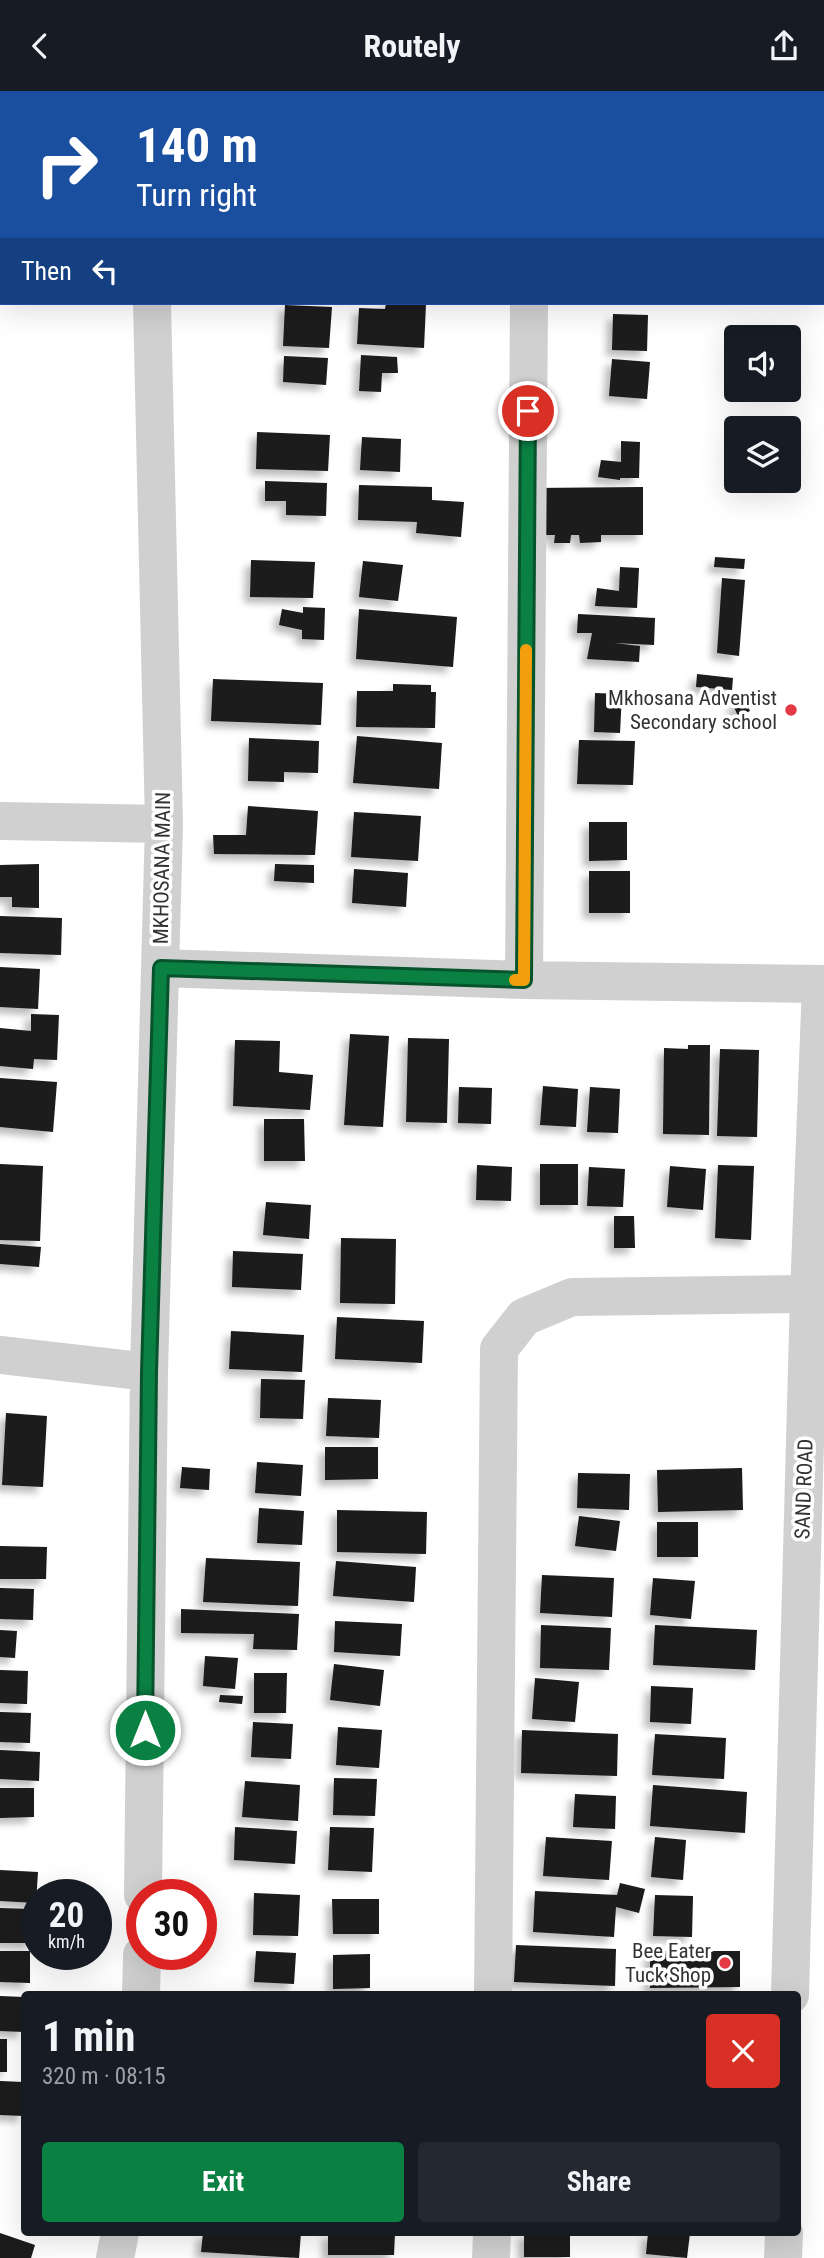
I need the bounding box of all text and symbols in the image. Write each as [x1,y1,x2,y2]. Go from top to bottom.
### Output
icon: back [21,27,59,65]
text: Routely [364,27,460,65]
icon: share [765,27,803,65]
text: 140 m [136,117,258,174]
icon: right [21,119,112,210]
text: Turn right [136,176,257,214]
icon: left [86,252,124,290]
text: Then [21,256,72,286]
map controls [724,325,801,493]
button: sound [724,325,801,402]
pin [498,381,558,441]
icon: arrive [509,392,547,430]
button: layers [724,416,801,493]
place label: Mkhosana Adventist Secondary school [608,686,777,734]
marker: Mkhosana Adventist Secondary school [783,702,799,718]
street label: MKHOSANA MAIN [149,792,175,944]
street label: SAND ROAD [790,1438,818,1540]
position arrow [108,1693,182,1767]
speed limit sign: 30 [126,1879,217,1970]
text: 20 [49,1895,84,1936]
text: km/h [48,1931,85,1952]
place label: Bee Eater Tuck Shop [625,1939,711,1987]
marker: Bee Eater Tuck Shop [717,1955,733,1971]
text: 1 min [42,2012,135,2061]
button: close [706,2014,780,2088]
text: 320 m · 08:15 [42,2063,166,2090]
button: Exit [42,2142,404,2222]
button: Share [418,2142,780,2222]

